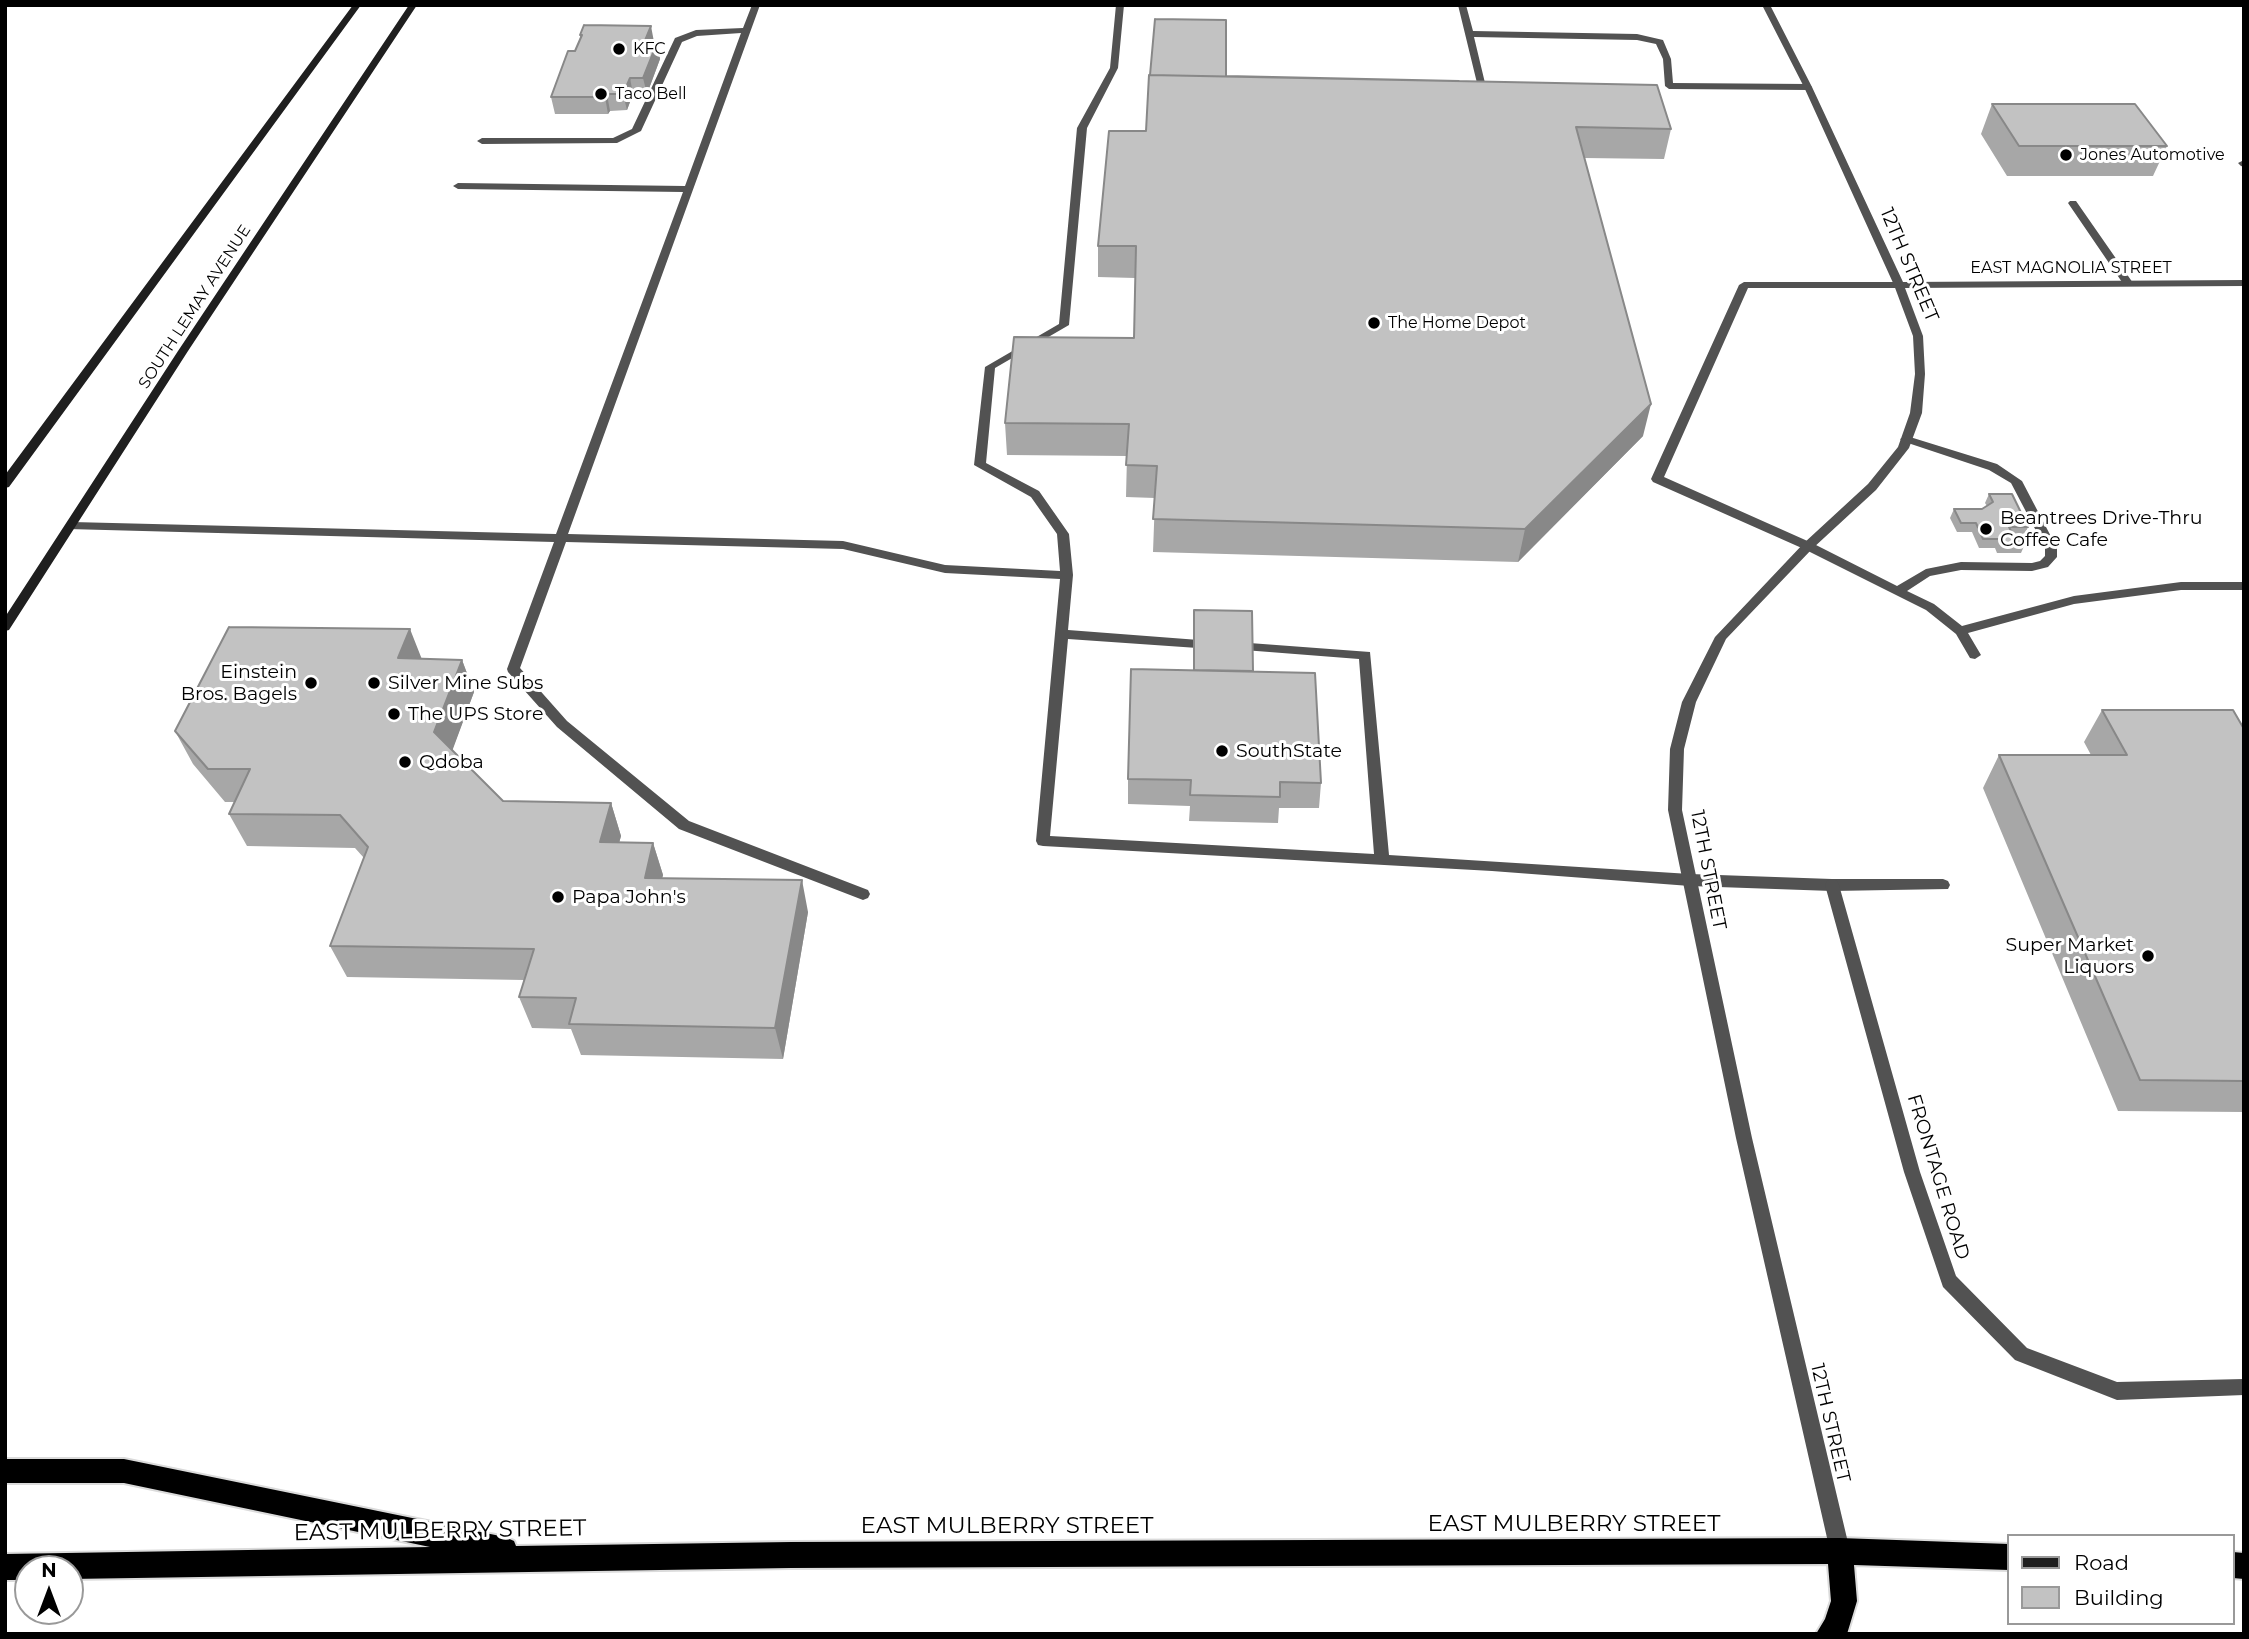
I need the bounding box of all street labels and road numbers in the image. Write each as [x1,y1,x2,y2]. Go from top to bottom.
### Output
street label: 12TH STREET [1875,205,1943,325]
street label: SOUTH LEMAY AVENUE [135,221,255,393]
street label: EAST MAGNOLIA STREET [1970,258,2172,278]
street label: 12TH STREET [1685,808,1731,932]
street label: FRONTAGE ROAD [1902,1091,1974,1263]
street label: 12TH STREET [1805,1361,1855,1485]
street label: EAST MULBERRY STREET [1428,1510,1720,1538]
street label: EAST MULBERRY STREET [861,1512,1153,1540]
street label: EAST MULBERRY STREET [293,1515,587,1547]

